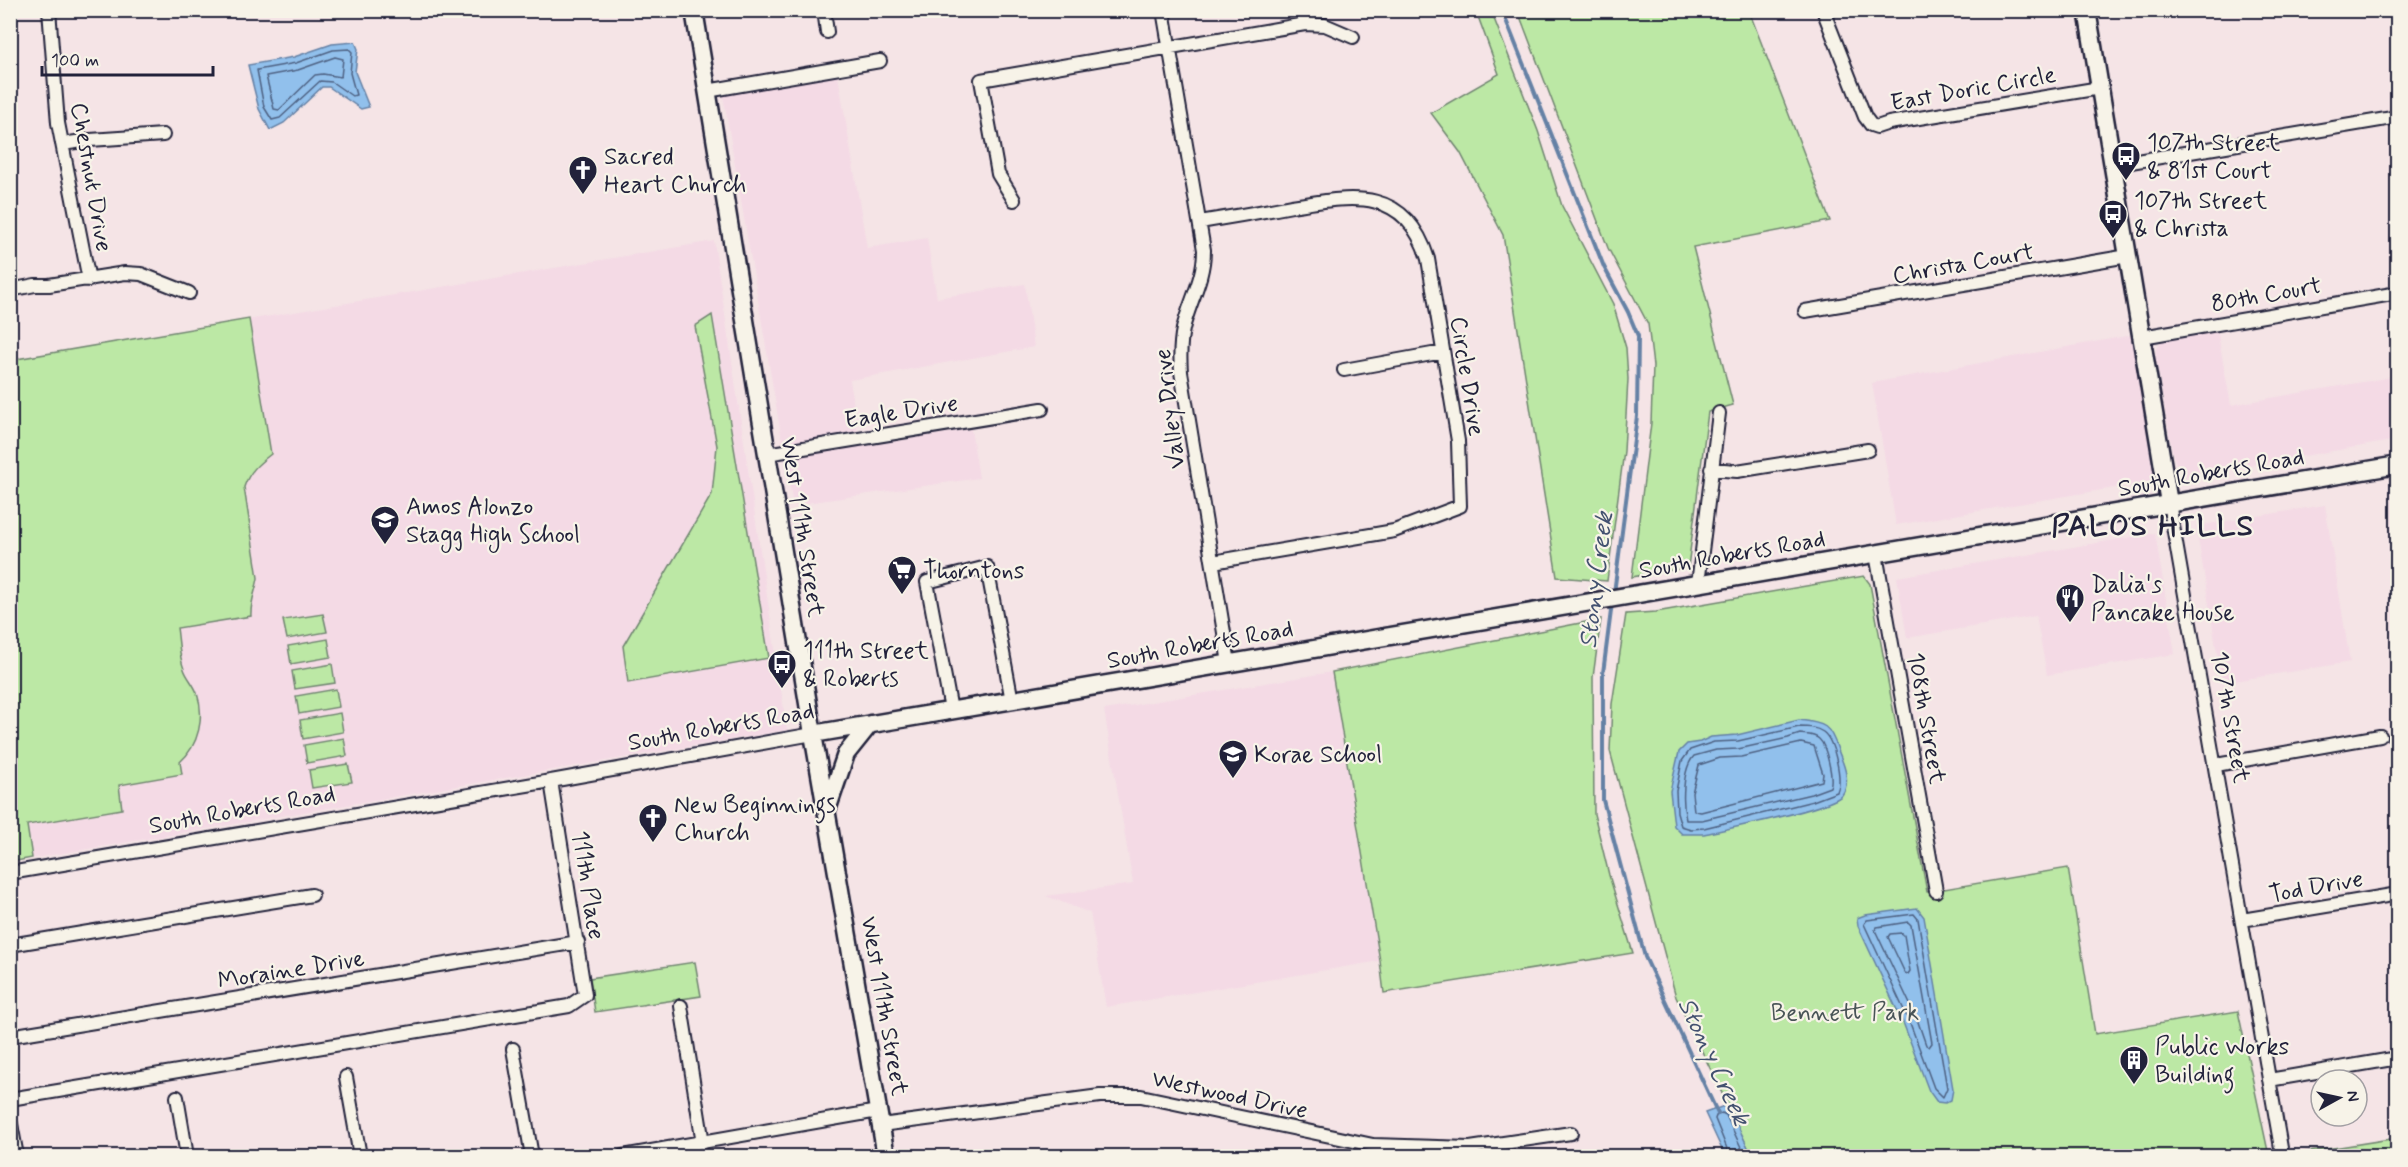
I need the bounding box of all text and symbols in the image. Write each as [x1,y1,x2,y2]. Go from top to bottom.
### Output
scale bar [42,39,213,77]
text: 100 m [51,49,99,73]
street label: East Doric Circle [1888,60,2059,119]
street label: Chestnut Drive [62,100,119,254]
place label: 107th Street & 81st Court [2147,128,2280,187]
bus stop icon: 107th Street & 81st Court [2110,140,2142,182]
place label: Sacred Heart Church [604,142,746,201]
church icon: Sacred Heart Church [567,154,599,196]
place label: 107th Street & Christa [2134,186,2267,245]
bus stop icon: 107th Street & Christa [2097,198,2129,240]
street label: Christa Court [1890,237,2036,292]
street label: 80th Court [2209,271,2324,320]
street label: Circle Drive [1442,314,1491,438]
street label: Valley Drive [1148,347,1193,471]
street label: Eagle Drive [842,388,960,437]
street label: West 111th Street [772,435,831,619]
street label: South Roberts Road [2116,442,2307,505]
place label: Amos Alonzo Stagg High School [406,492,580,553]
school or university icon: Amos Alonzo Stagg High School [369,504,401,546]
district label: PALOS HILLS [2051,507,2255,546]
water label: Stony Creek [1572,508,1622,651]
street label: South Roberts Road [1637,524,1828,587]
supermarket icon: Thorntons [886,554,918,596]
place label: Thorntons [923,556,1025,587]
place label: Dalia's Pancake House [2091,570,2235,629]
restaurant icon: Dalia's Pancake House [2054,582,2086,624]
street label: South Roberts Road [1105,614,1296,677]
place label: 111th Street & Roberts [803,636,929,695]
bus stop icon: 111th Street & Roberts [766,648,798,690]
street label: 107th Street [2203,649,2256,786]
street label: 108th Street [1899,650,1952,786]
street label: South Roberts Road [626,696,817,759]
school or university icon: Korae School [1217,738,1249,780]
place label: Korae School [1254,740,1382,771]
street label: South Roberts Road [147,779,338,842]
place label: New Beginnings Church [674,790,836,849]
church icon: New Beginnings Church [637,802,669,844]
street label: 111th Place [564,829,611,942]
street label: Tod Drive [2267,864,2366,911]
street label: West 111th Street [852,914,915,1098]
street label: Moraine Drive [216,944,367,997]
water label: Stony Creek [1669,992,1758,1133]
park label: Bennett Park [1771,998,1919,1029]
place label: Public Works Building [2155,1032,2290,1094]
building icon: Public Works Building [2118,1044,2150,1086]
street label: Westwood Drive [1149,1064,1310,1127]
north arrow [2309,1068,2369,1128]
text: N [2341,1089,2364,1103]

